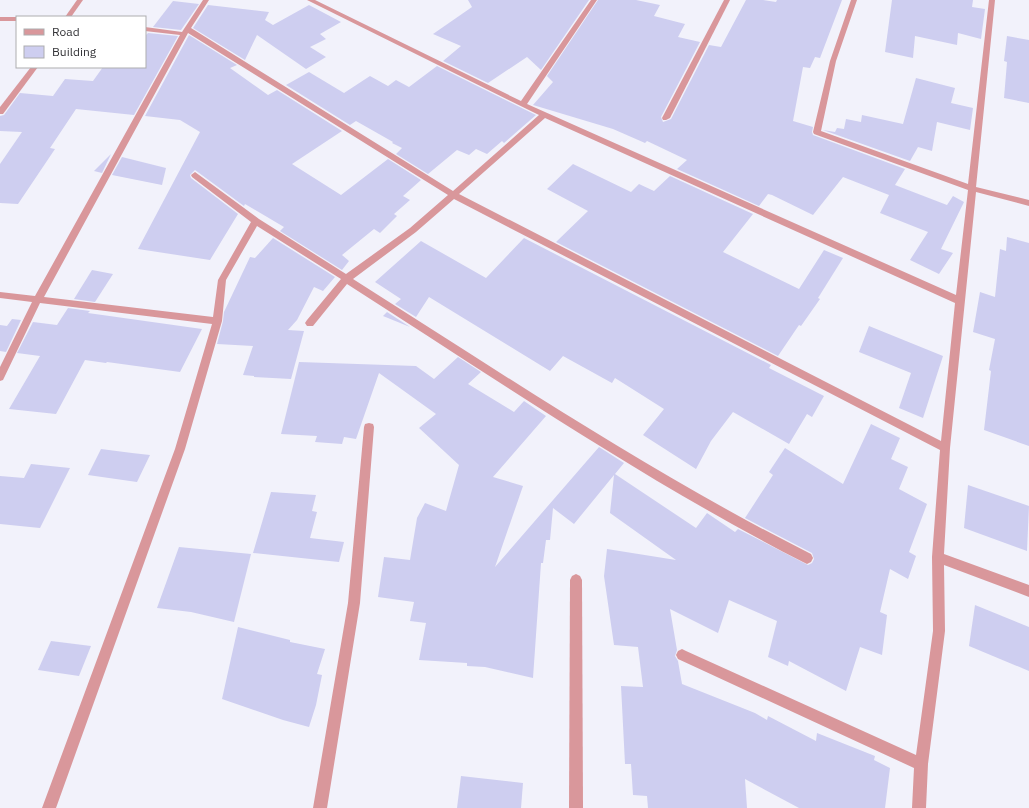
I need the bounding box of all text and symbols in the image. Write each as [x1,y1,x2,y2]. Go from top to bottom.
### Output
legend [16,16,146,68]
text: Road [52,24,80,39]
text: Building [52,44,97,59]

